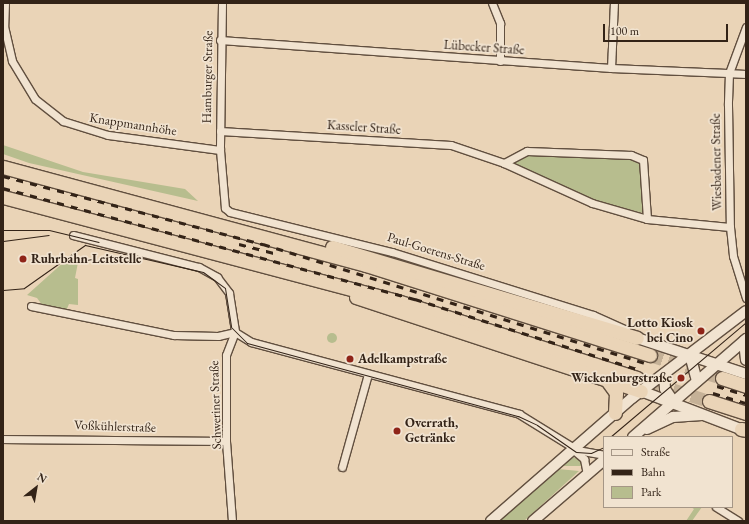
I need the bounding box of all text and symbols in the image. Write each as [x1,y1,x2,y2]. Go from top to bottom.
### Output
scale bar [605,16,730,42]
text: 100 m [610,23,639,39]
street label: Hamburger Straße [199,31,217,123]
street label: Lübecker Straße [443,37,525,59]
street label: Knappmannhöhe [88,110,178,140]
street label: Wiesbadener Straße [708,113,726,211]
street label: Kasseler Straße [327,118,401,138]
street label: Paul-Goerens-Straße [385,230,487,274]
place label: Ruhrbahn-Leitstelle [31,251,141,267]
marker: Ruhrbahn-Leitstelle [18,254,28,264]
place label: Lotto Kiosk bei Cino [627,316,693,347]
marker: Lotto Kiosk bei Cino [696,326,706,336]
place label: Adelkampstraße [358,351,447,367]
marker: Adelkampstraße [345,354,355,364]
street label: Schweriner Straße [207,360,225,450]
place label: Wickenburgstraße [571,370,672,386]
marker: Wickenburgstraße [675,372,687,384]
place label: Overrath, Getränke [405,416,458,447]
street label: Voßkühlerstraße [74,418,156,436]
marker: Overrath, Getränke [392,426,402,436]
legend [603,436,733,508]
text: Straße [641,444,670,460]
text: Bahn [641,464,665,480]
north arrow [16,468,56,508]
text: N [35,469,50,486]
text: Park [641,484,661,500]

